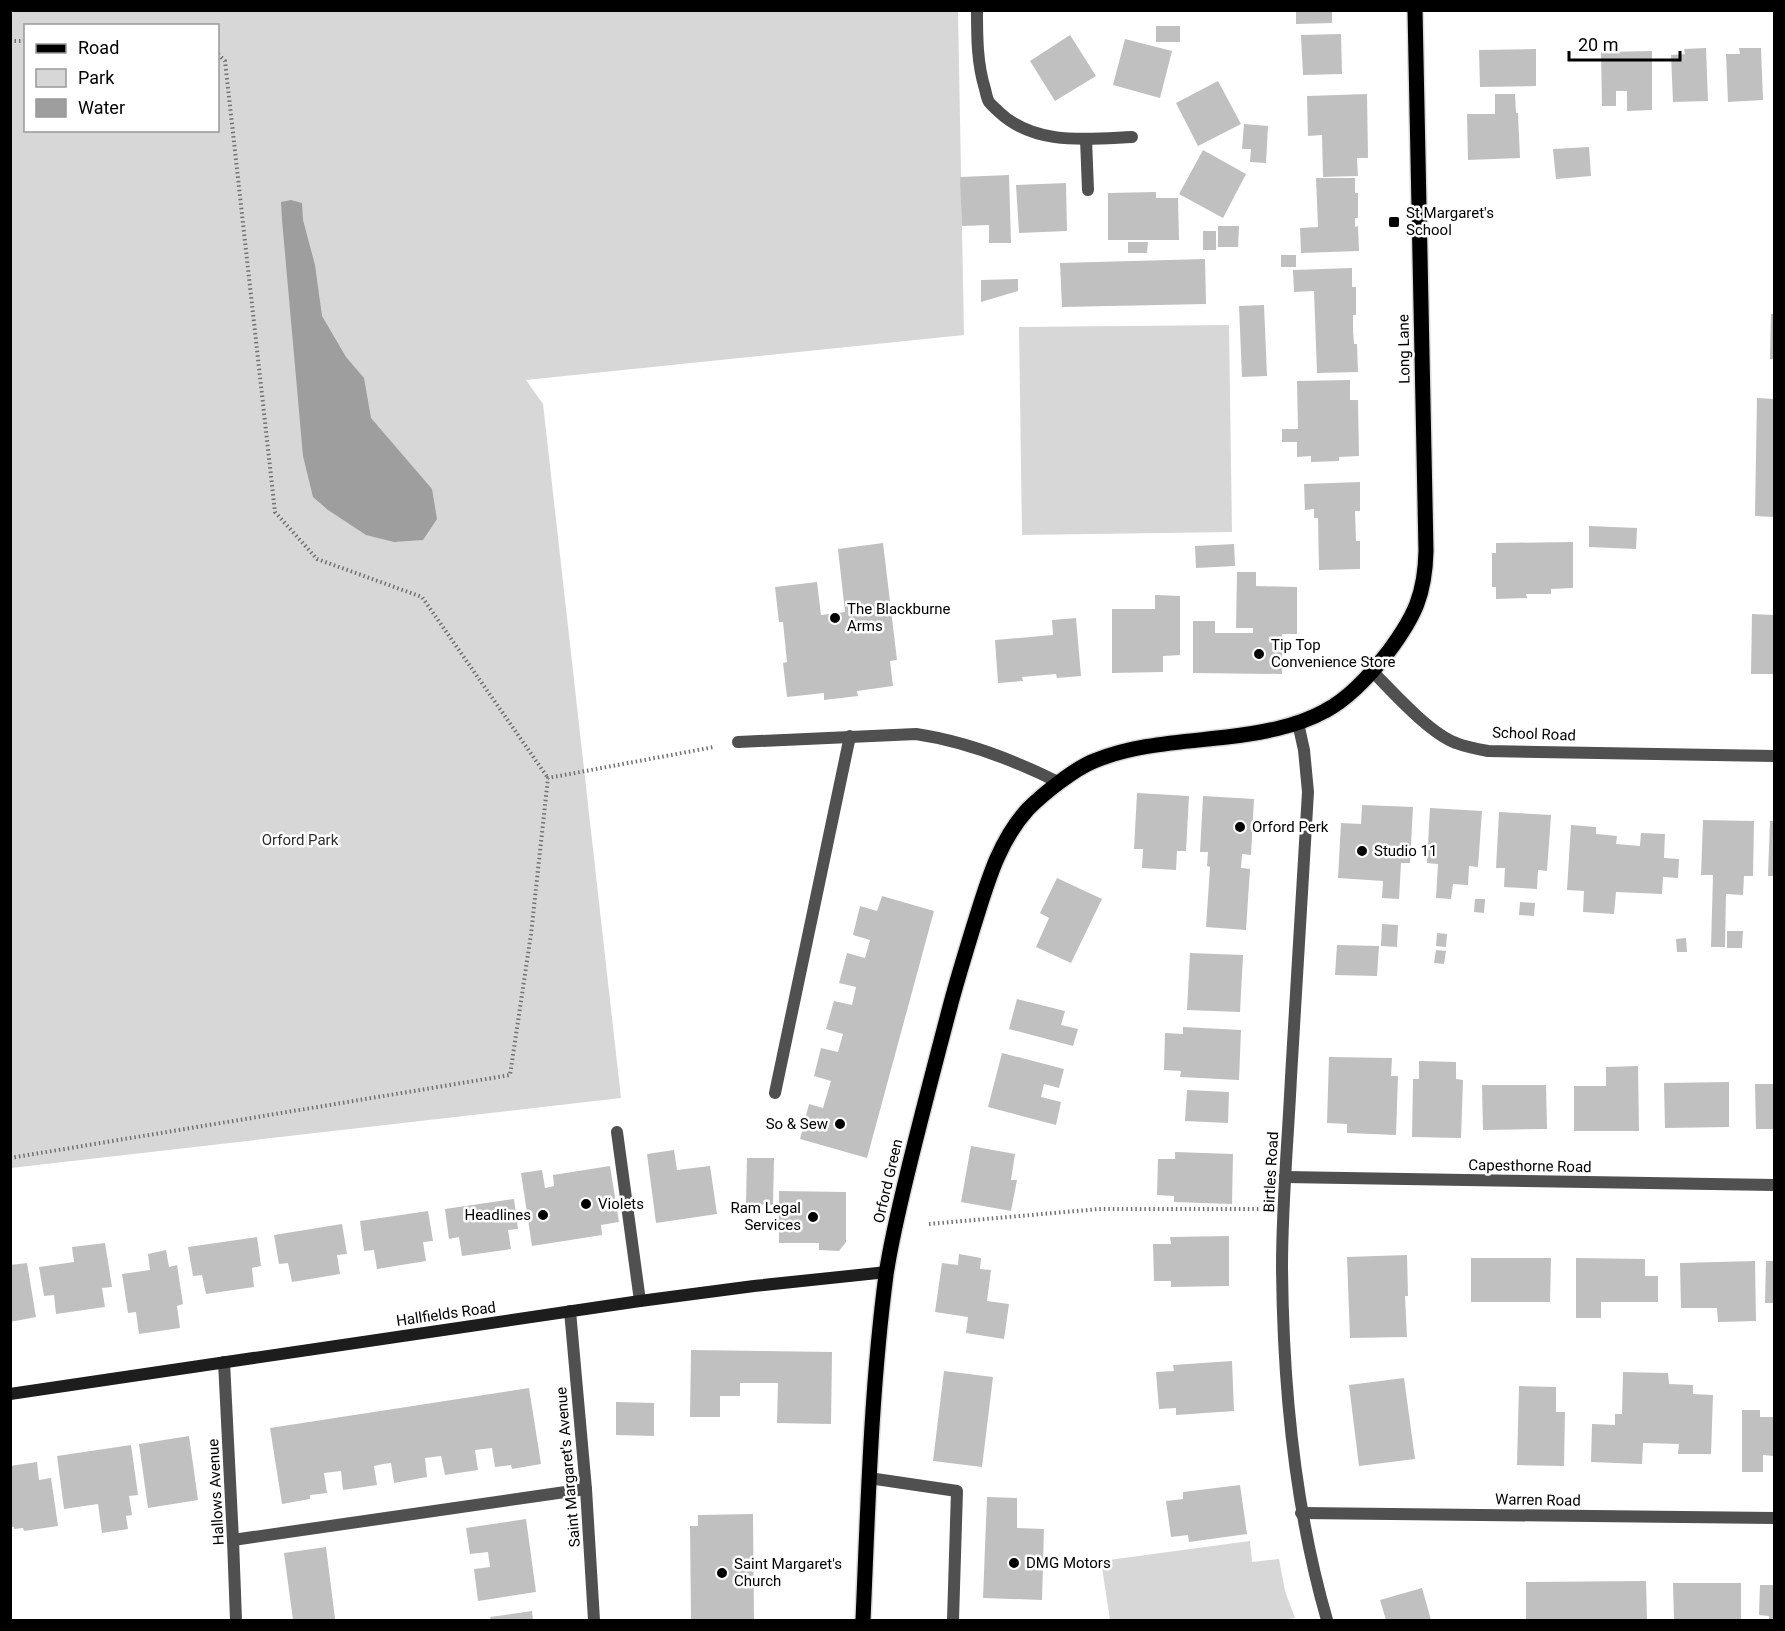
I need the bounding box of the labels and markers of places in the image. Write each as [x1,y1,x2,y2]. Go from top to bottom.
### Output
place label: St Margaret's School [1406,204,1494,239]
marker: St Margaret's School [1387,215,1401,229]
place label: The Blackburne Arms [847,600,951,635]
marker: The Blackburne Arms [828,611,842,625]
place label: Tip Top Convenience Store [1271,636,1396,671]
marker: Tip Top Convenience Store [1252,647,1266,661]
place label: Orford Perk [1252,818,1329,836]
marker: Orford Perk [1233,820,1247,834]
place label: Studio 11 [1374,842,1437,860]
marker: Studio 11 [1355,844,1369,858]
place label: So & Sew [766,1115,828,1133]
marker: So & Sew [833,1117,847,1131]
place label: Violets [598,1195,644,1213]
marker: Violets [579,1197,593,1211]
place label: Ram Legal Services [730,1199,801,1234]
place label: Headlines [464,1206,531,1224]
marker: Headlines [536,1208,550,1222]
marker: Ram Legal Services [806,1210,820,1224]
place label: DMG Motors [1026,1554,1111,1572]
place label: Saint Margaret's Church [734,1555,842,1590]
marker: DMG Motors [1007,1556,1021,1570]
marker: Saint Margaret's Church [715,1566,729,1580]

